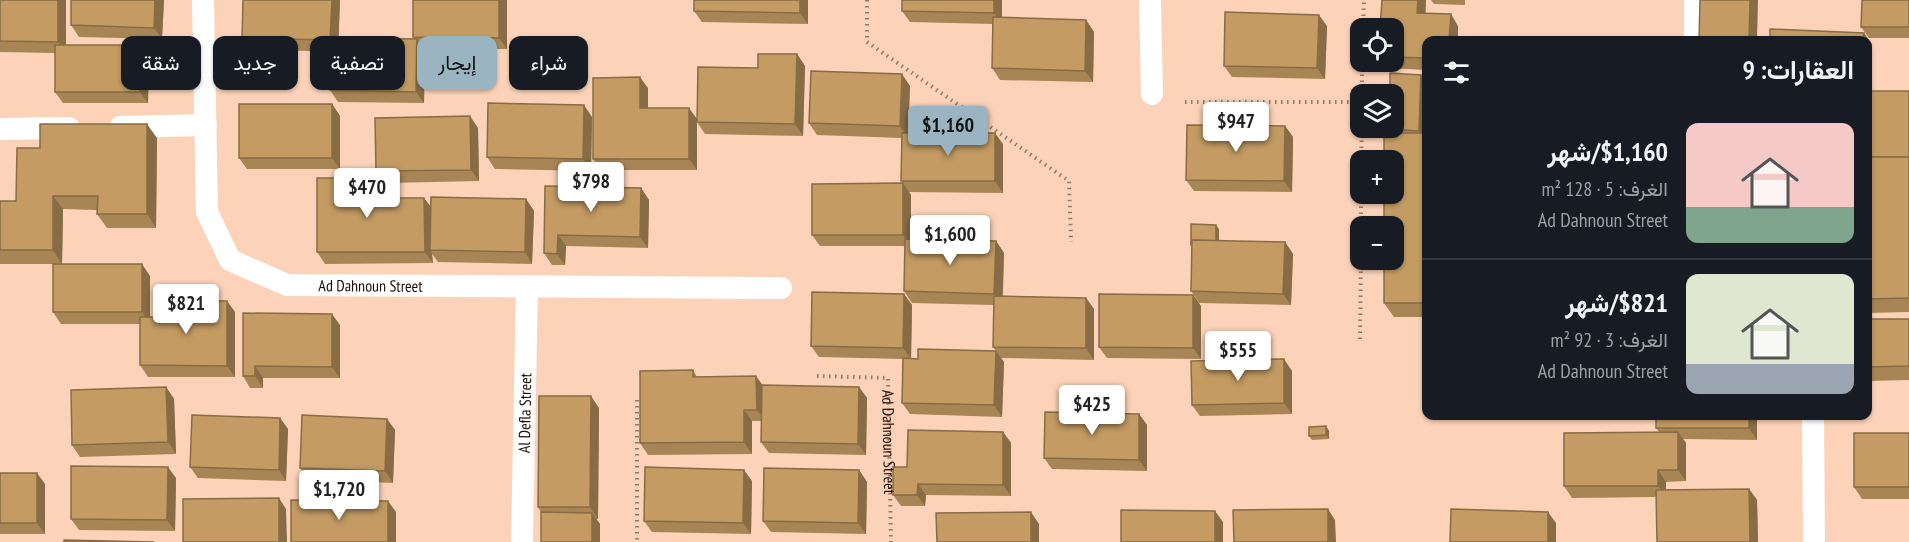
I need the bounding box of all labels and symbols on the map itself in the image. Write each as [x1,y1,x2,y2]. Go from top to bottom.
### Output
pin: $947 [1200,102,1272,153]
pin: $1,160 [899,106,997,157]
pin: $798 [555,162,627,213]
pin: $470 [331,168,403,219]
pin: $1,600 [901,215,999,266]
street label: Ad Dahnoun Street [318,275,423,296]
pin: $821 [150,284,222,335]
pin: $555 [1202,331,1274,382]
street label: Al Defla Street [514,372,535,453]
pin: $425 [1056,385,1128,436]
street label: Ad Dahnoun Street [878,390,900,495]
pin: $1,720 [290,470,388,521]

